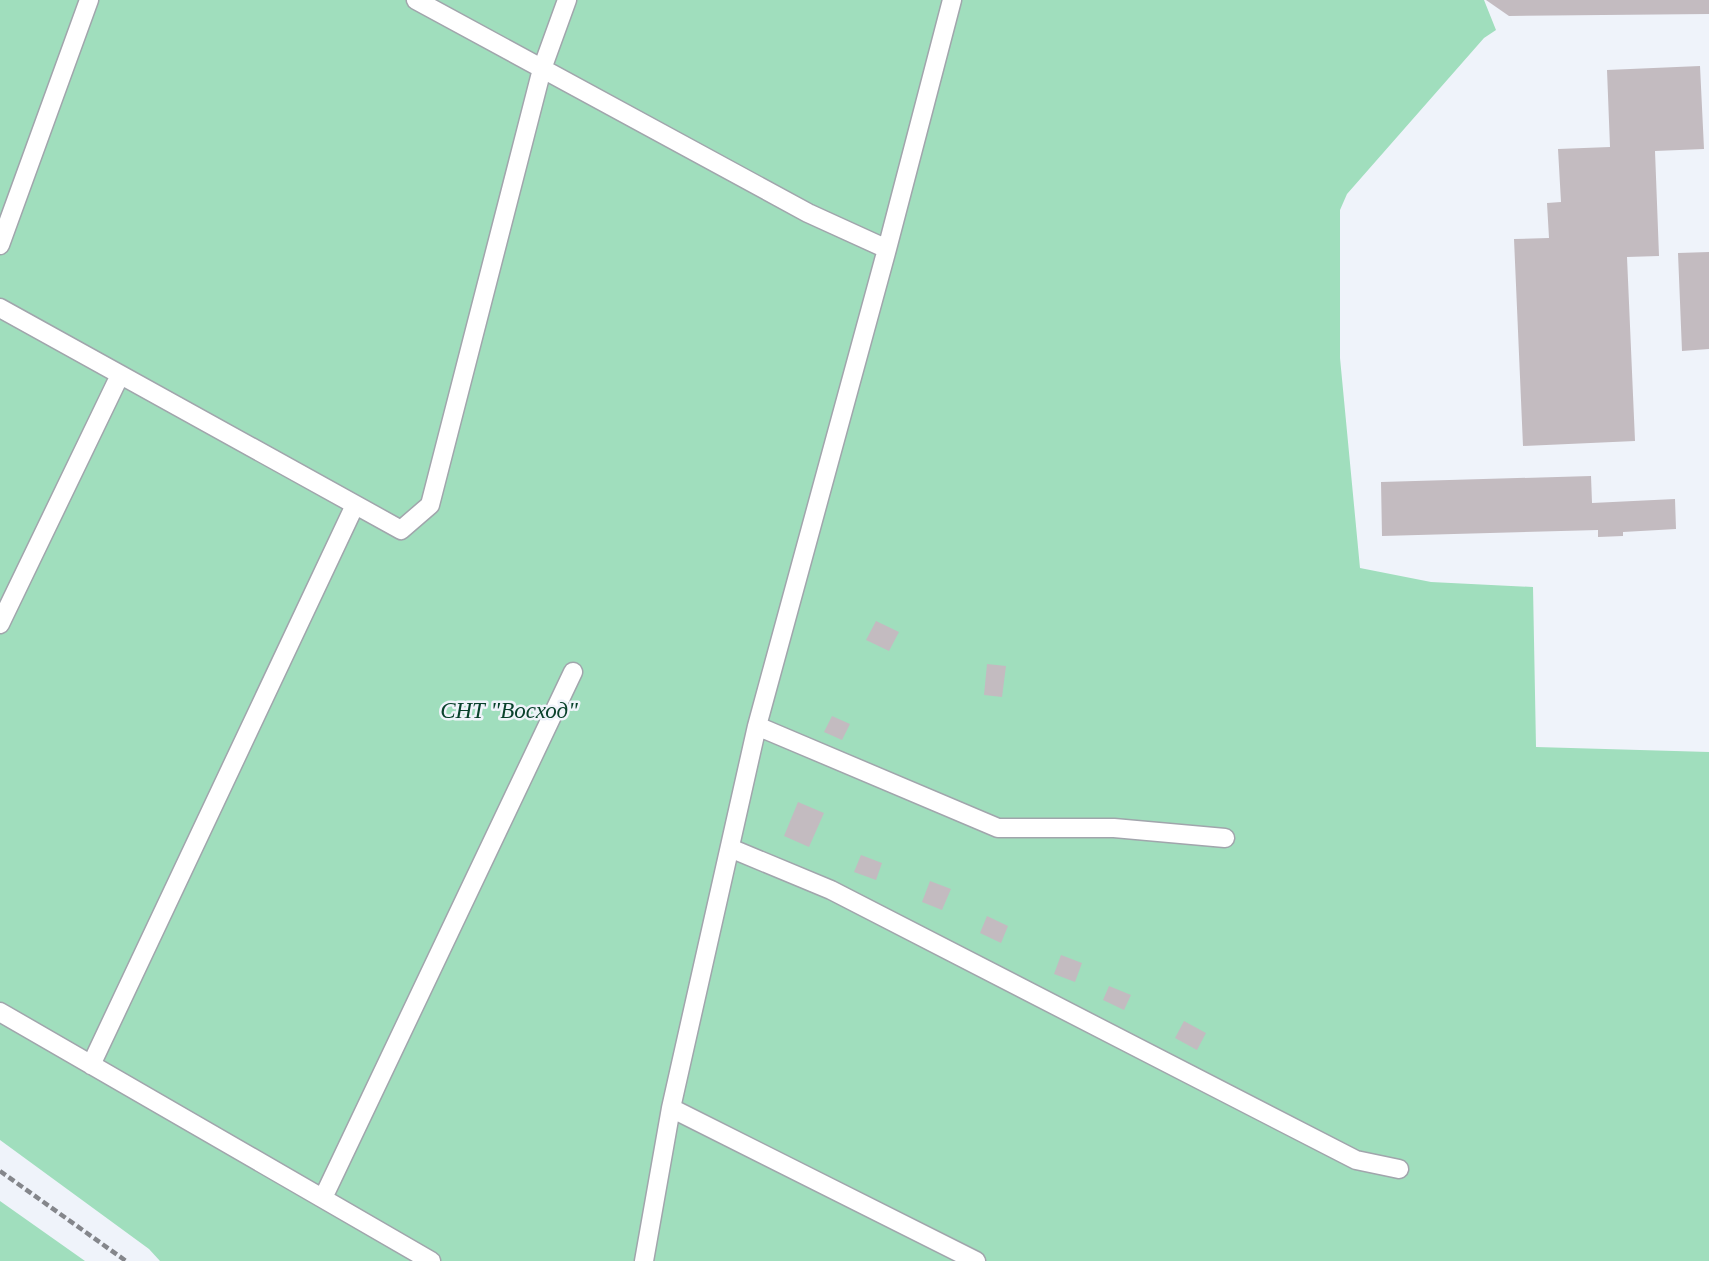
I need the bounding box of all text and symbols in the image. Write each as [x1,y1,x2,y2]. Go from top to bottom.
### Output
park label: СНТ "Восход" [440,698,578,723]

